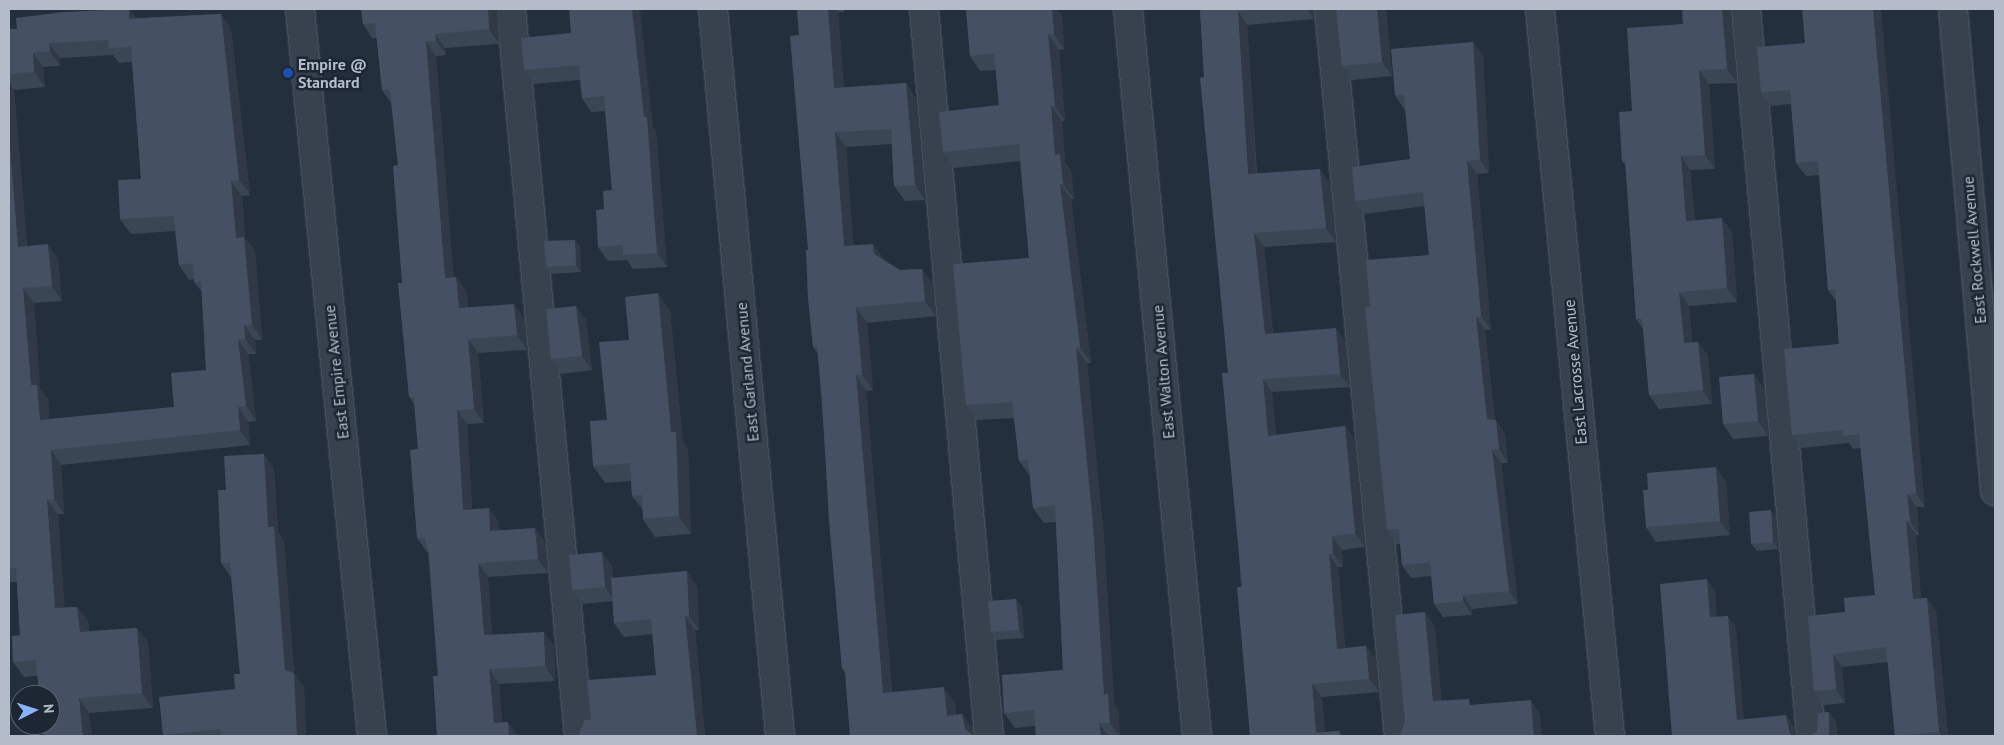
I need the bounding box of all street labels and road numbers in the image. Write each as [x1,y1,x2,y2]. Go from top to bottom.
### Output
street label: East Rockwell Avenue [1958,175,1990,325]
street label: East Lacrosse Avenue [1559,298,1591,446]
street label: East Garland Avenue [731,301,763,443]
street label: East Empire Avenue [319,304,353,440]
street label: East Walton Avenue [1148,304,1178,440]

